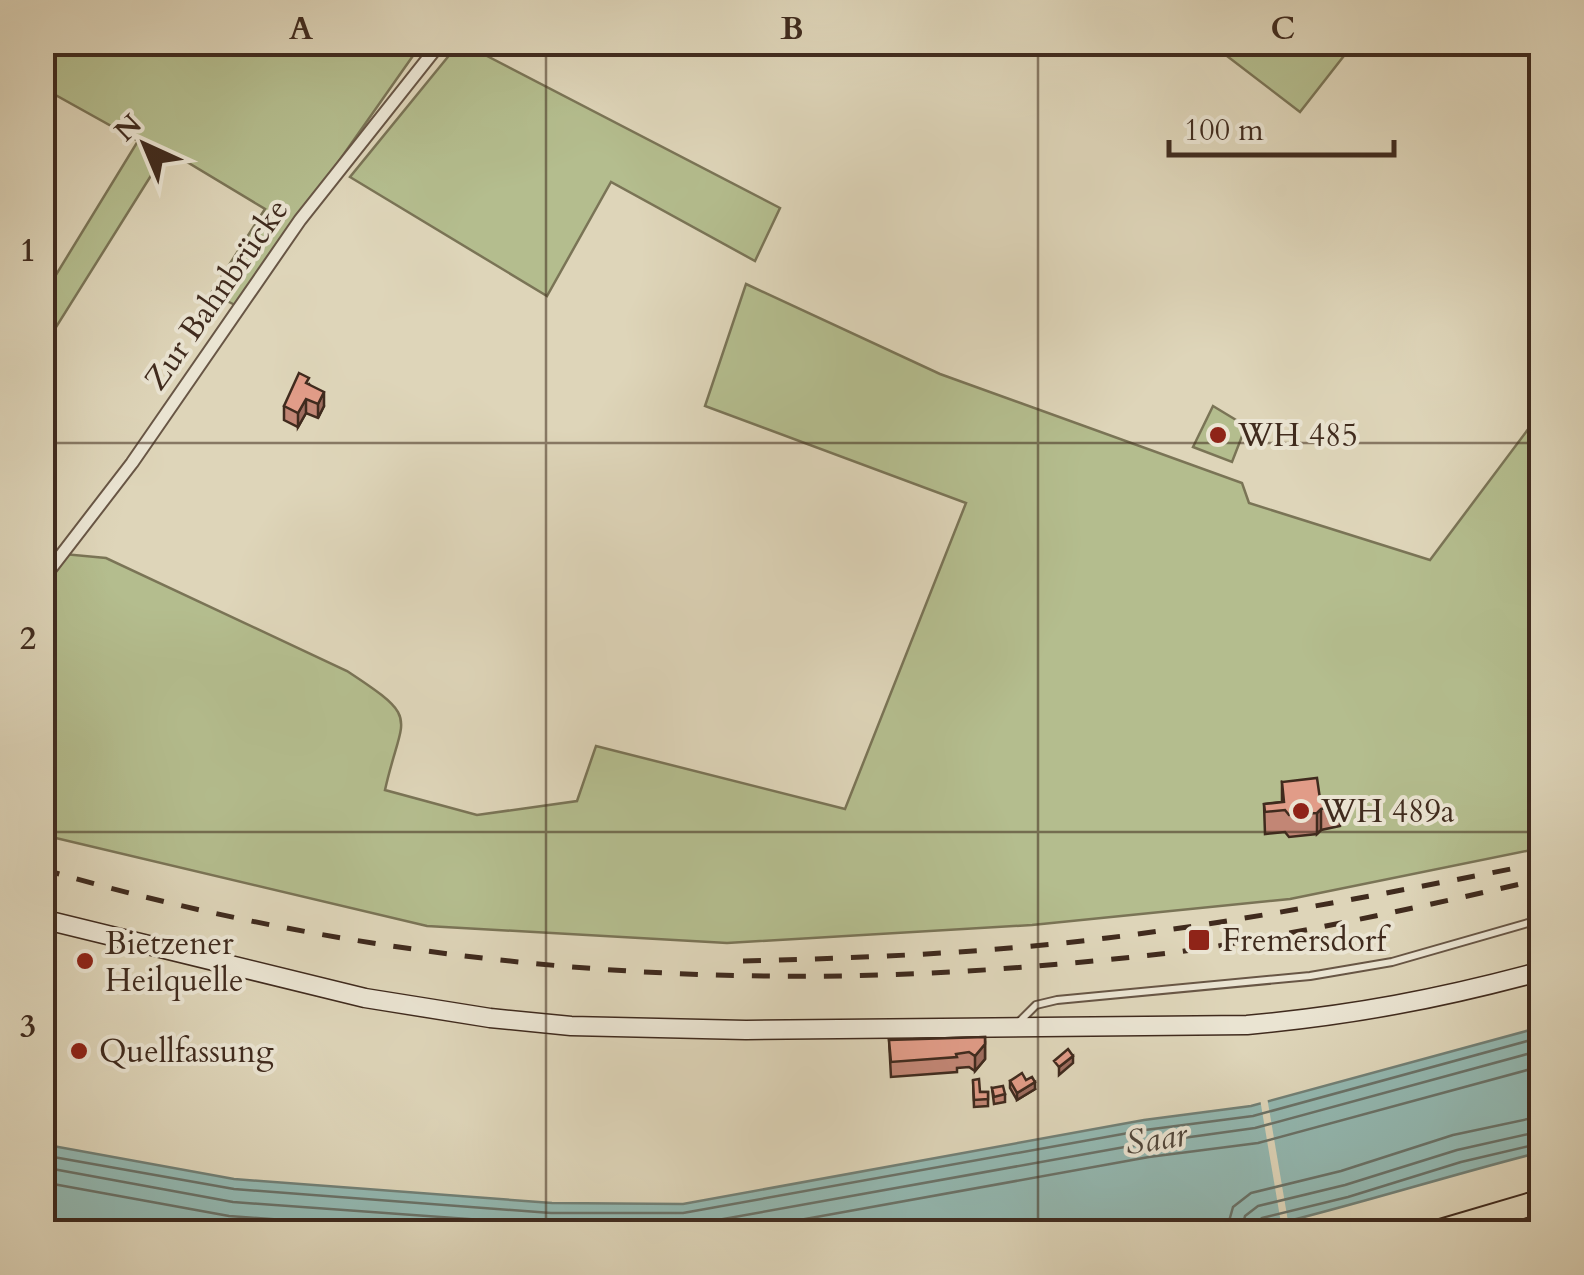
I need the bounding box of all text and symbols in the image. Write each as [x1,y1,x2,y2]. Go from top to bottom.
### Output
text: A [289,7,313,51]
text: B [780,7,804,51]
text: C [1271,7,1295,51]
north arrow [95,95,195,195]
scale bar [1169,95,1394,157]
text: N [106,106,150,150]
text: 100 m [1184,110,1264,151]
street label: Zur Bahnbrücke [134,190,299,399]
text: 1 [20,229,36,273]
place label: WH 485 [1237,414,1358,458]
marker: WH 485 [1207,424,1229,446]
text: 2 [20,617,36,661]
place label: WH 489a [1320,790,1455,834]
marker: WH 489a [1290,800,1312,822]
place label: Fremersdorf [1222,919,1391,963]
place label: Bietzener Heilquelle [105,922,243,1003]
marker: Fremersdorf [1186,927,1212,953]
marker: Bietzener Heilquelle [74,950,96,972]
text: 3 [20,1005,36,1049]
place label: Quellfassung [99,1030,274,1074]
marker: Quellfassung [68,1040,90,1062]
water label: Saar [1122,1110,1192,1168]

